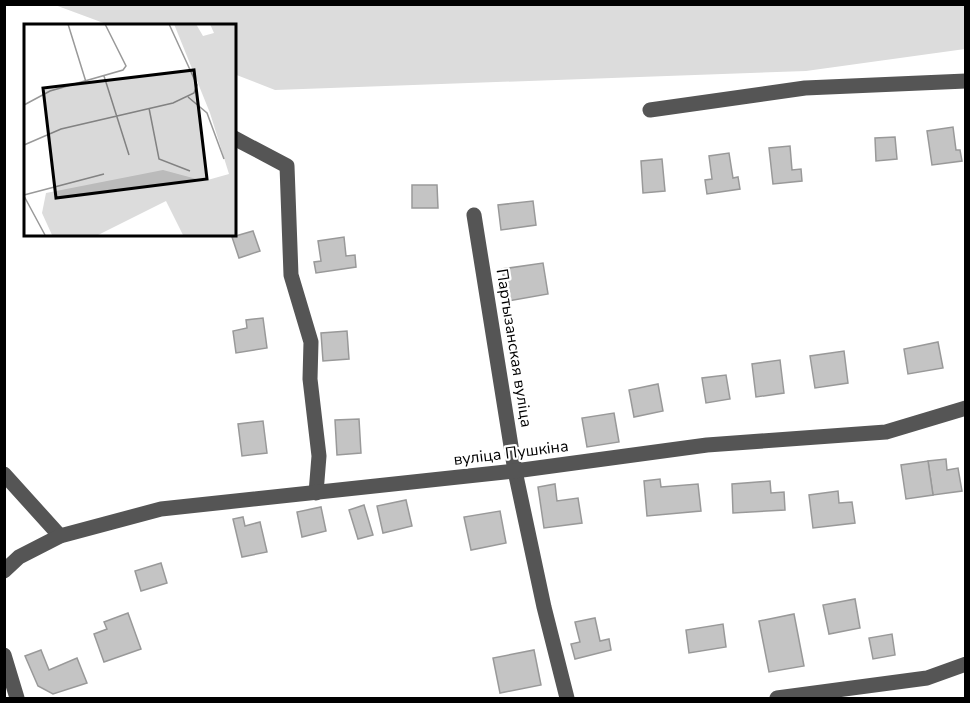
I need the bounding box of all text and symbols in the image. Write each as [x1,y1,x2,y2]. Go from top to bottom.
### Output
inset map [24,24,236,236]
street label: Партызанская вуліца [491,267,537,429]
street label: вуліца Пушкіна [452,435,570,471]

